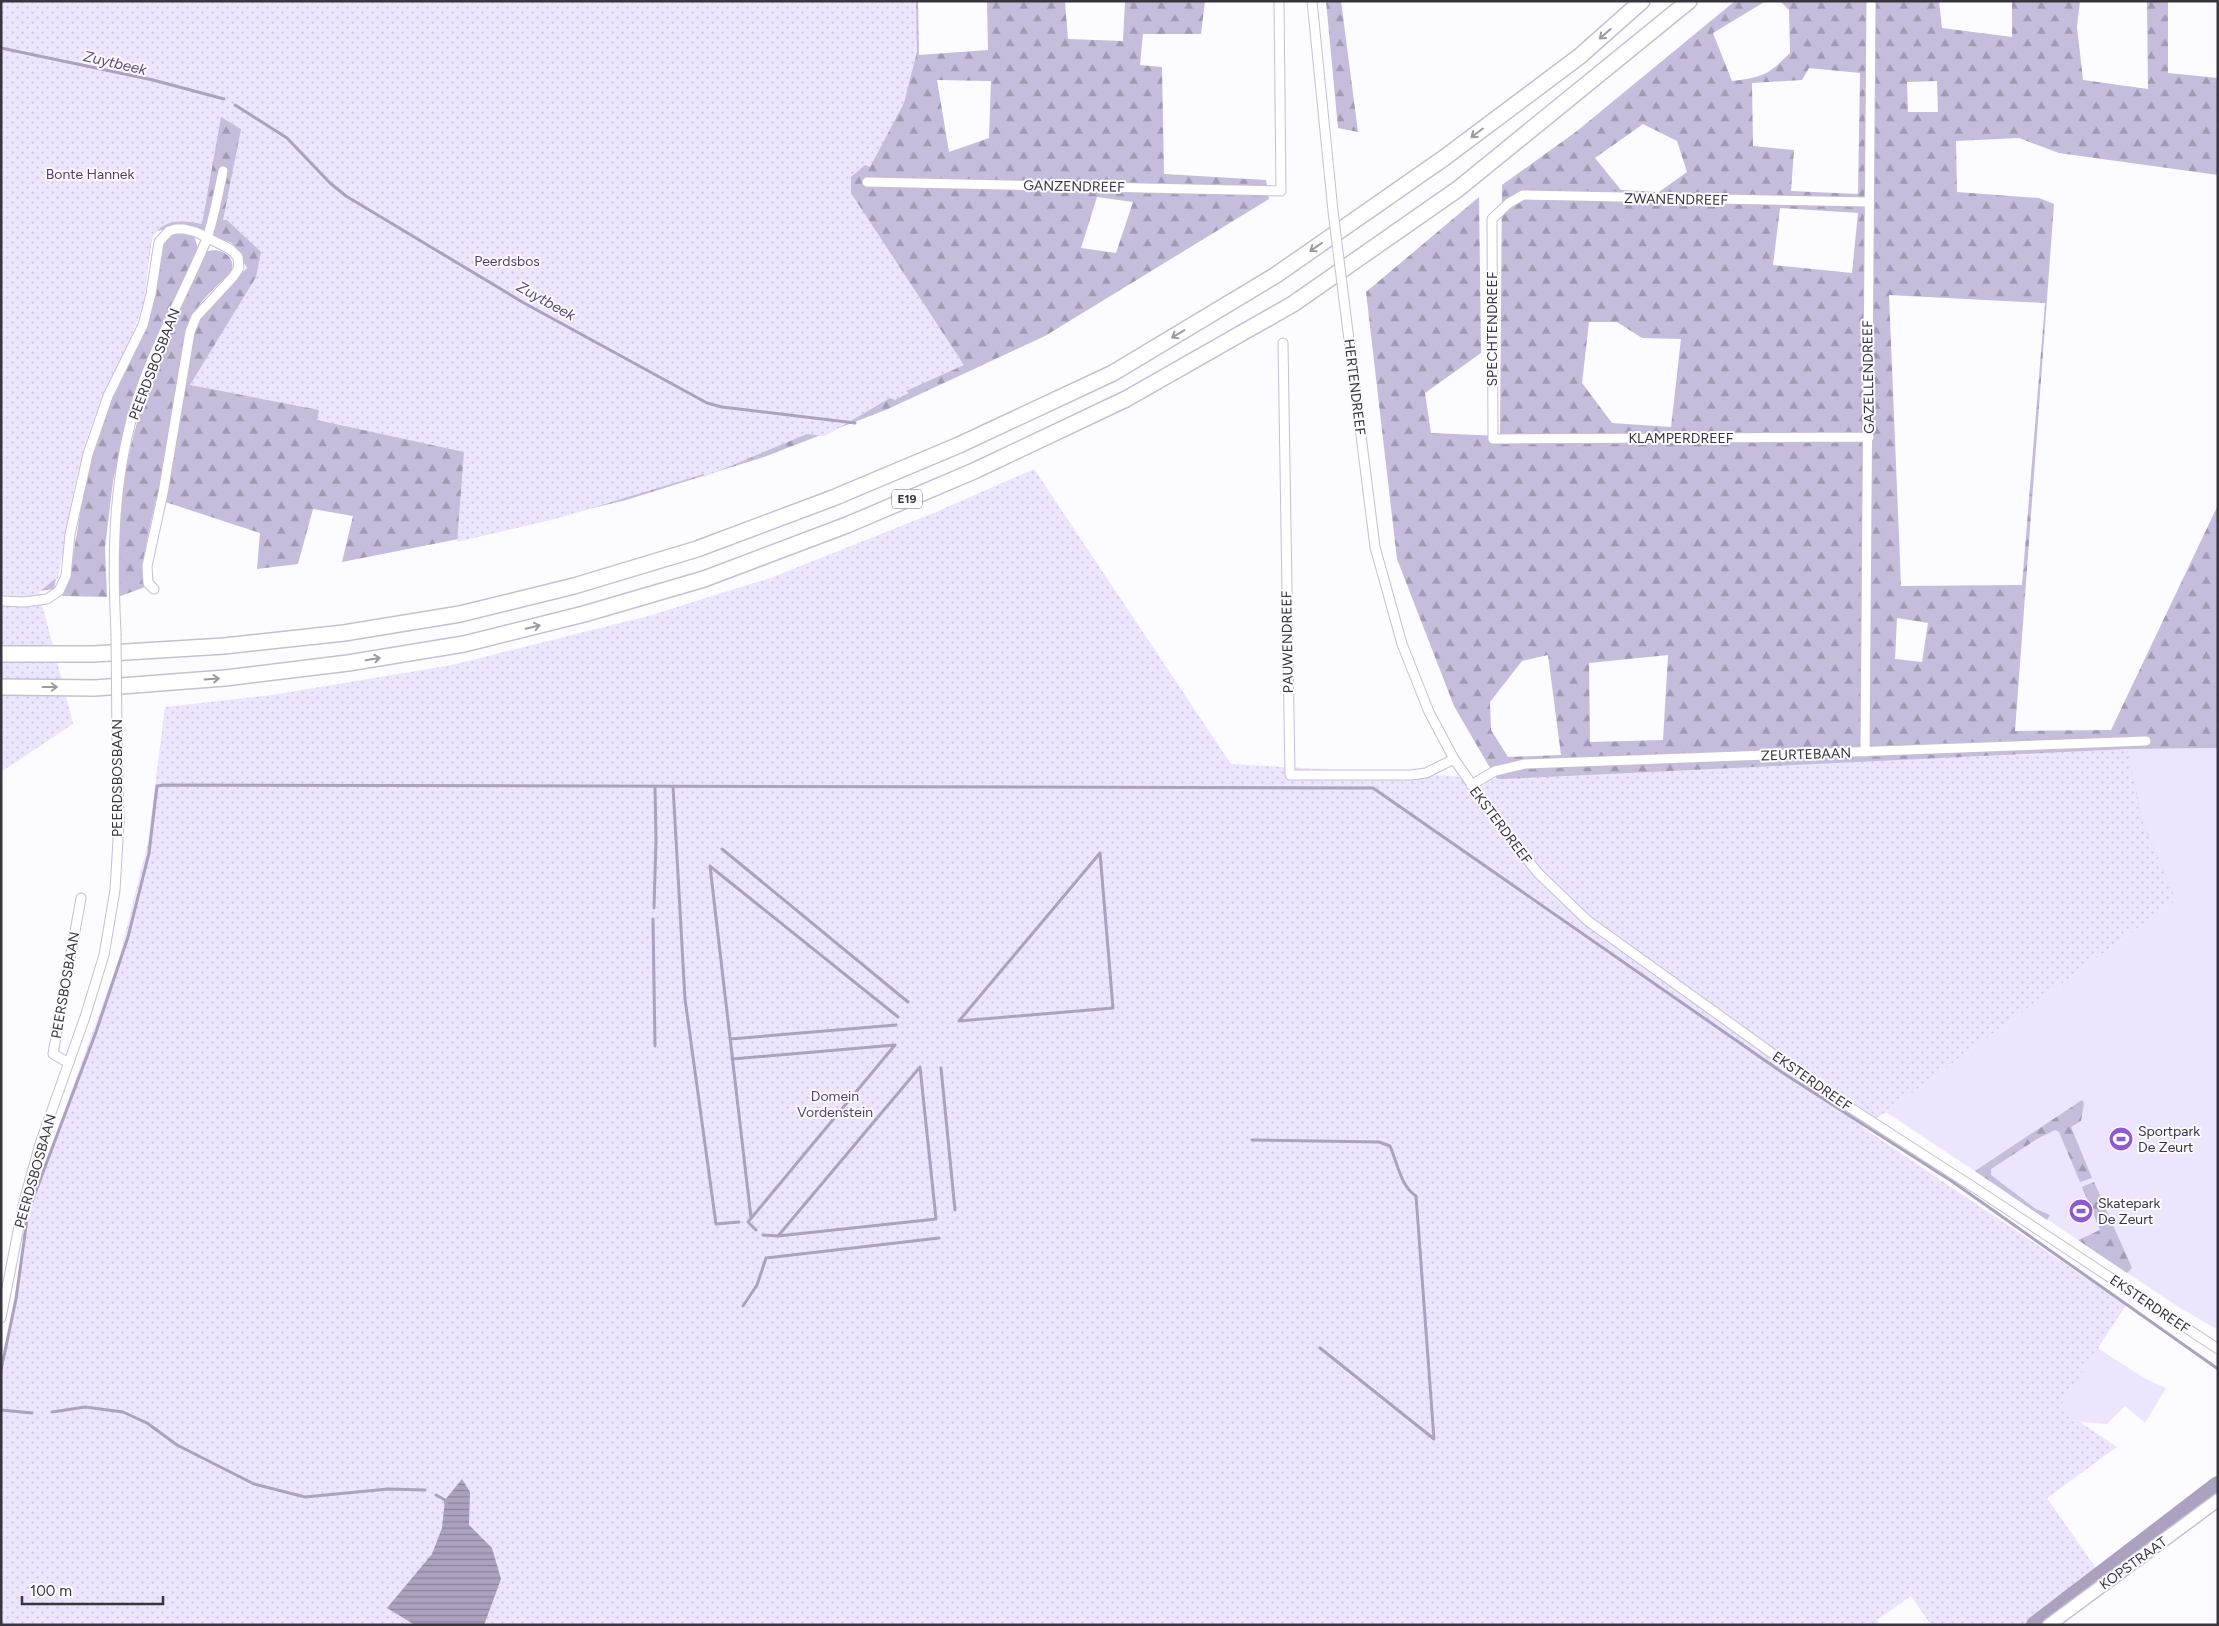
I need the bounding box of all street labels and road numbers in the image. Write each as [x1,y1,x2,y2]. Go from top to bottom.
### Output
street label: GANZENDREEF [1023,177,1125,196]
street label: ZWANENDREEF [1624,190,1729,209]
street label: SPECHTENDREEF [1484,271,1501,387]
street label: PEERDSBOSBAAN [125,306,184,422]
street label: GAZELLENDREEF [1859,320,1878,434]
street label: HERTENDREEF [1340,338,1369,437]
street label: KLAMPERDREEF [1629,430,1734,447]
road number: E19 [892,489,922,508]
street label: PAUWENDREEF [1278,590,1297,693]
street label: PEERDSBOSBAAN [109,719,126,837]
street label: ZEURTEBAAN [1761,744,1851,765]
street label: EKSTERDREEF [1466,783,1536,868]
street label: PEERSBOSBAAN [48,930,83,1040]
street label: EKSTERDREEF [1769,1048,1855,1115]
street label: PEERDSBOSBAAN [11,1112,60,1230]
street label: EKSTERDREEF [2107,1271,2193,1338]
street label: KOPSTRAAT [2096,1533,2171,1594]

